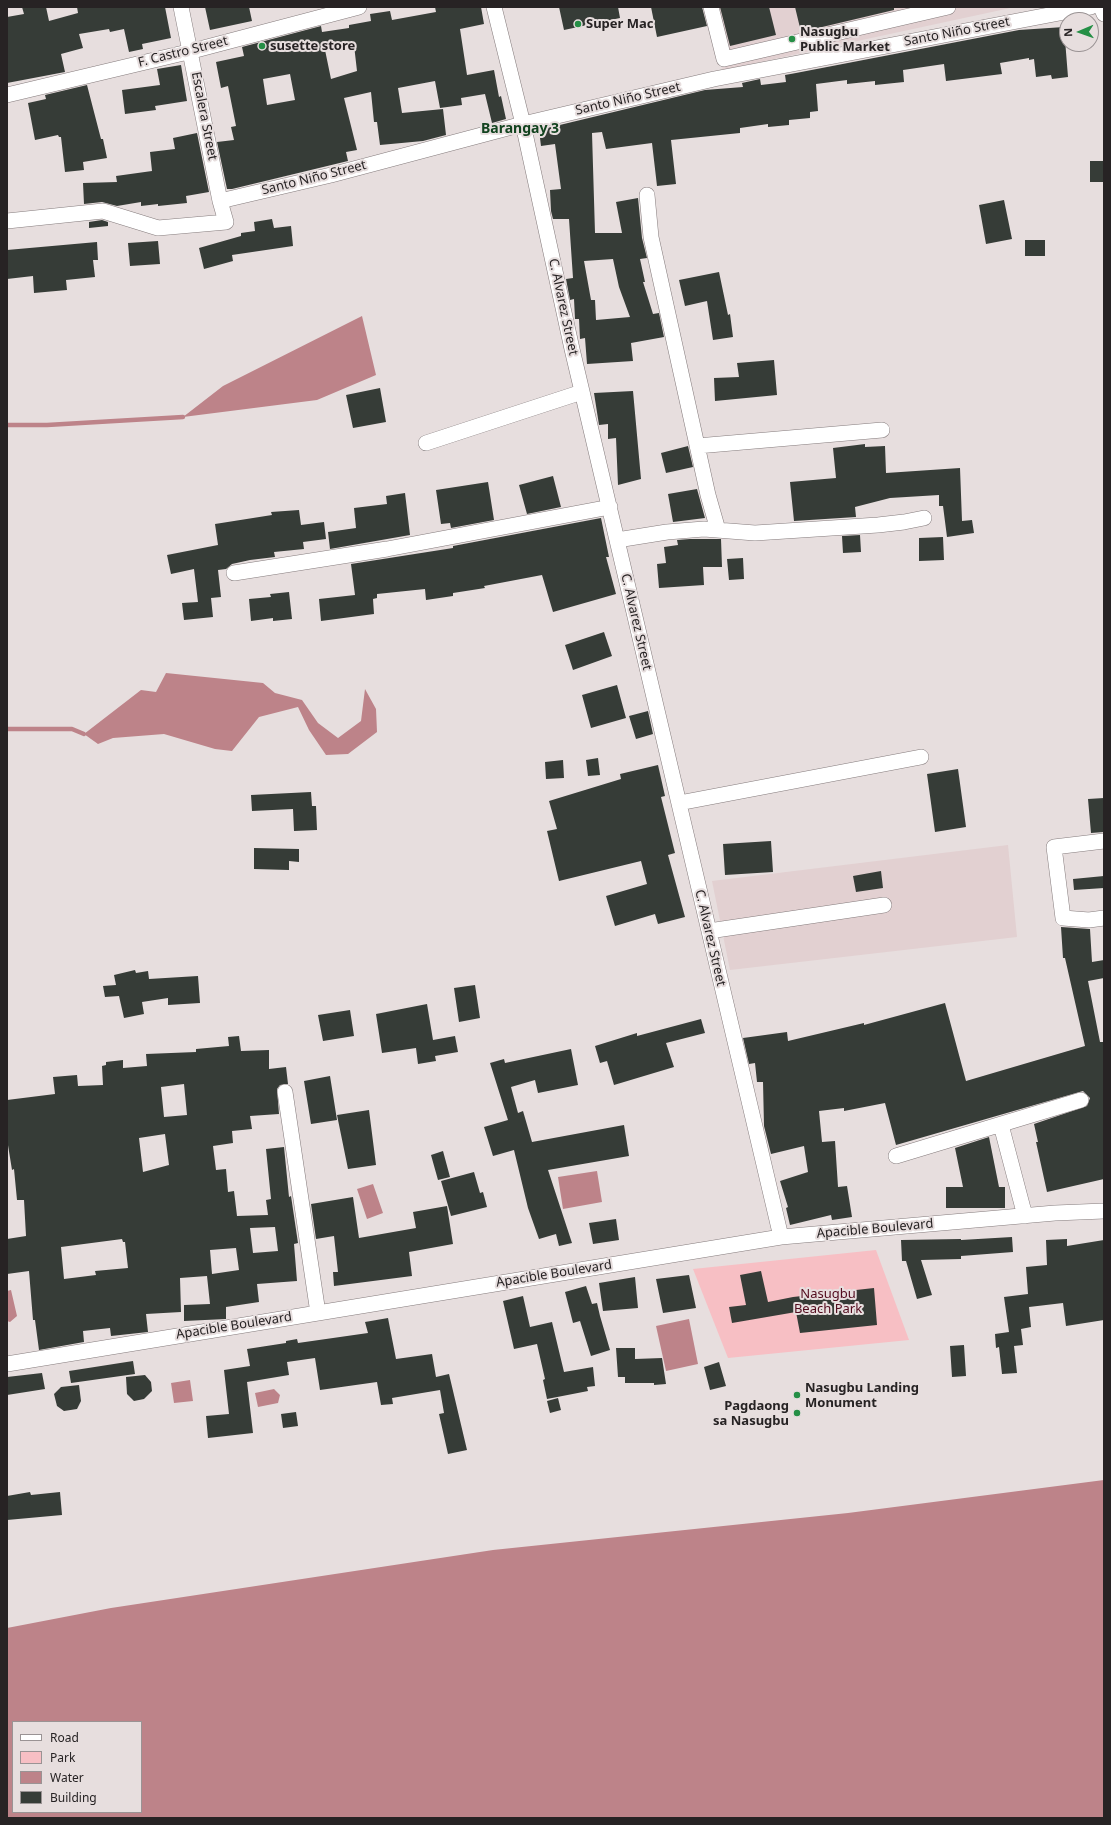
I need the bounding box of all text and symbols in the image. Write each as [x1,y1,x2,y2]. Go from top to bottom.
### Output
north arrow [1059,12,1099,52]
street label: Santo Niño Street [903,14,1011,50]
place label: Super Mac [586,16,654,32]
marker: Super Mac [573,19,583,29]
place label: Nasugbu Public Market [800,24,890,55]
text: N [1060,28,1075,37]
street label: F. Castro Street [137,33,229,71]
marker: Nasugbu Public Market [787,34,797,44]
place label: susette store [270,38,355,54]
marker: susette store [257,41,267,51]
street label: Escalera Street [188,70,220,162]
street label: Santo Niño Street [574,79,682,119]
district label: Barangay 3 [481,121,559,137]
street label: Santo Niño Street [260,157,368,199]
street label: C. Alvarez Street [545,257,581,357]
street label: C. Alvarez Street [617,572,655,672]
street label: C. Alvarez Street [691,888,729,988]
street label: Apacible Boulevard [816,1216,934,1242]
street label: Apacible Boulevard [495,1257,613,1291]
park label: Nasugbu Beach Park [794,1286,862,1317]
street label: Apacible Boulevard [175,1309,293,1343]
place label: Nasugbu Landing Monument [805,1380,919,1411]
marker: Nasugbu Landing Monument [792,1390,802,1400]
place label: Pagdaong sa Nasugbu [713,1398,789,1429]
marker: Pagdaong sa Nasugbu [792,1408,802,1418]
legend [12,1721,142,1813]
text: Road [50,1729,79,1746]
text: Park [50,1749,75,1766]
text: Water [50,1769,84,1786]
text: Building [50,1789,97,1806]

